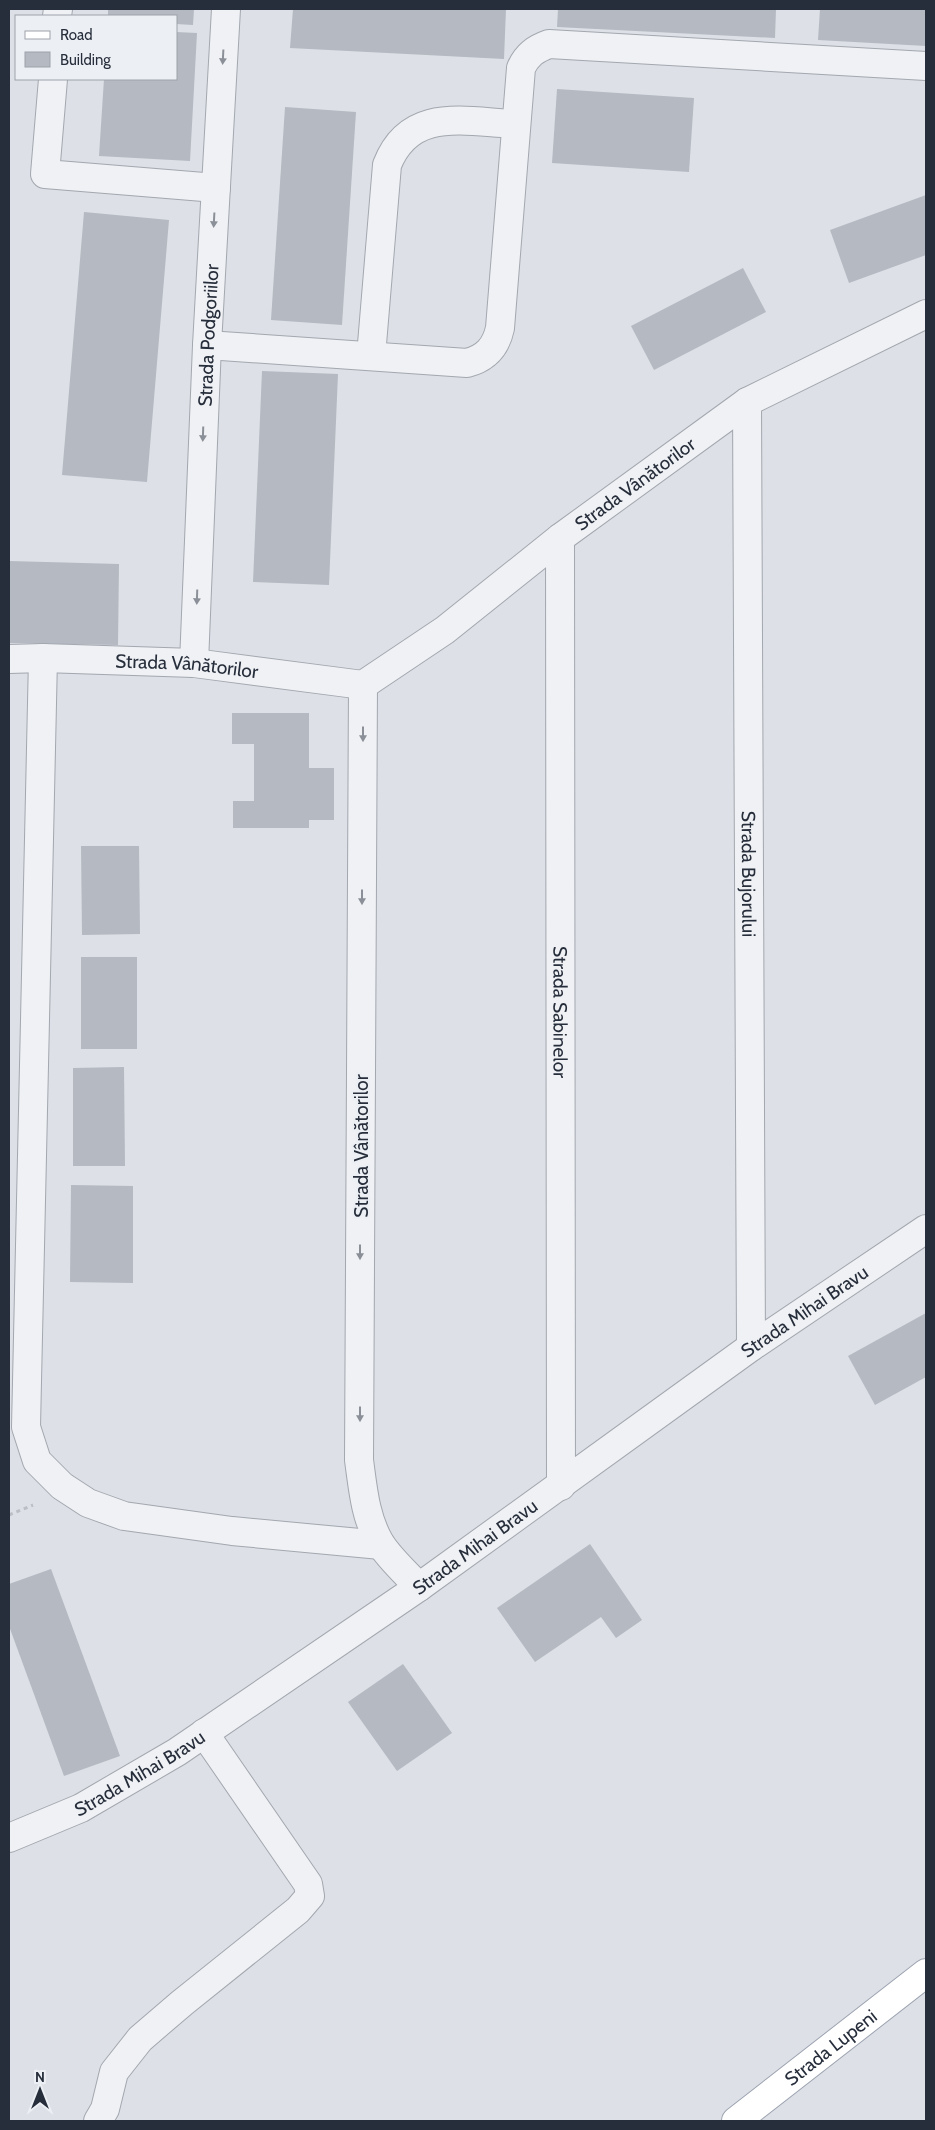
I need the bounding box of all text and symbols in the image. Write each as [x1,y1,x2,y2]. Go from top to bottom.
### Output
legend [15,15,178,80]
text: Road [60,26,93,44]
one-way arrow [219,50,227,66]
text: Building [60,51,111,69]
one-way arrow [209,212,217,228]
street label: Strada Podgoriilor [193,263,224,407]
one-way arrow [199,427,207,443]
street label: Strada Vânătorilor [570,433,700,535]
one-way arrow [193,589,201,605]
street label: Strada Vânătorilor [115,649,259,683]
one-way arrow [359,726,367,742]
street label: Strada Bujorului [737,811,760,937]
one-way arrow [358,889,366,905]
street label: Strada Sabinelor [548,946,572,1078]
street label: Strada Vânătorilor [350,1074,373,1218]
one-way arrow [356,1244,364,1260]
street label: Strada Mihai Bravu [737,1260,873,1363]
one-way arrow [356,1406,364,1422]
street label: Strada Mihai Bravu [408,1494,542,1600]
street label: Strada Mihai Bravu [71,1725,209,1821]
street label: Strada Lupeni [780,2005,882,2091]
north arrow [15,2065,65,2115]
text: N [35,2068,45,2086]

